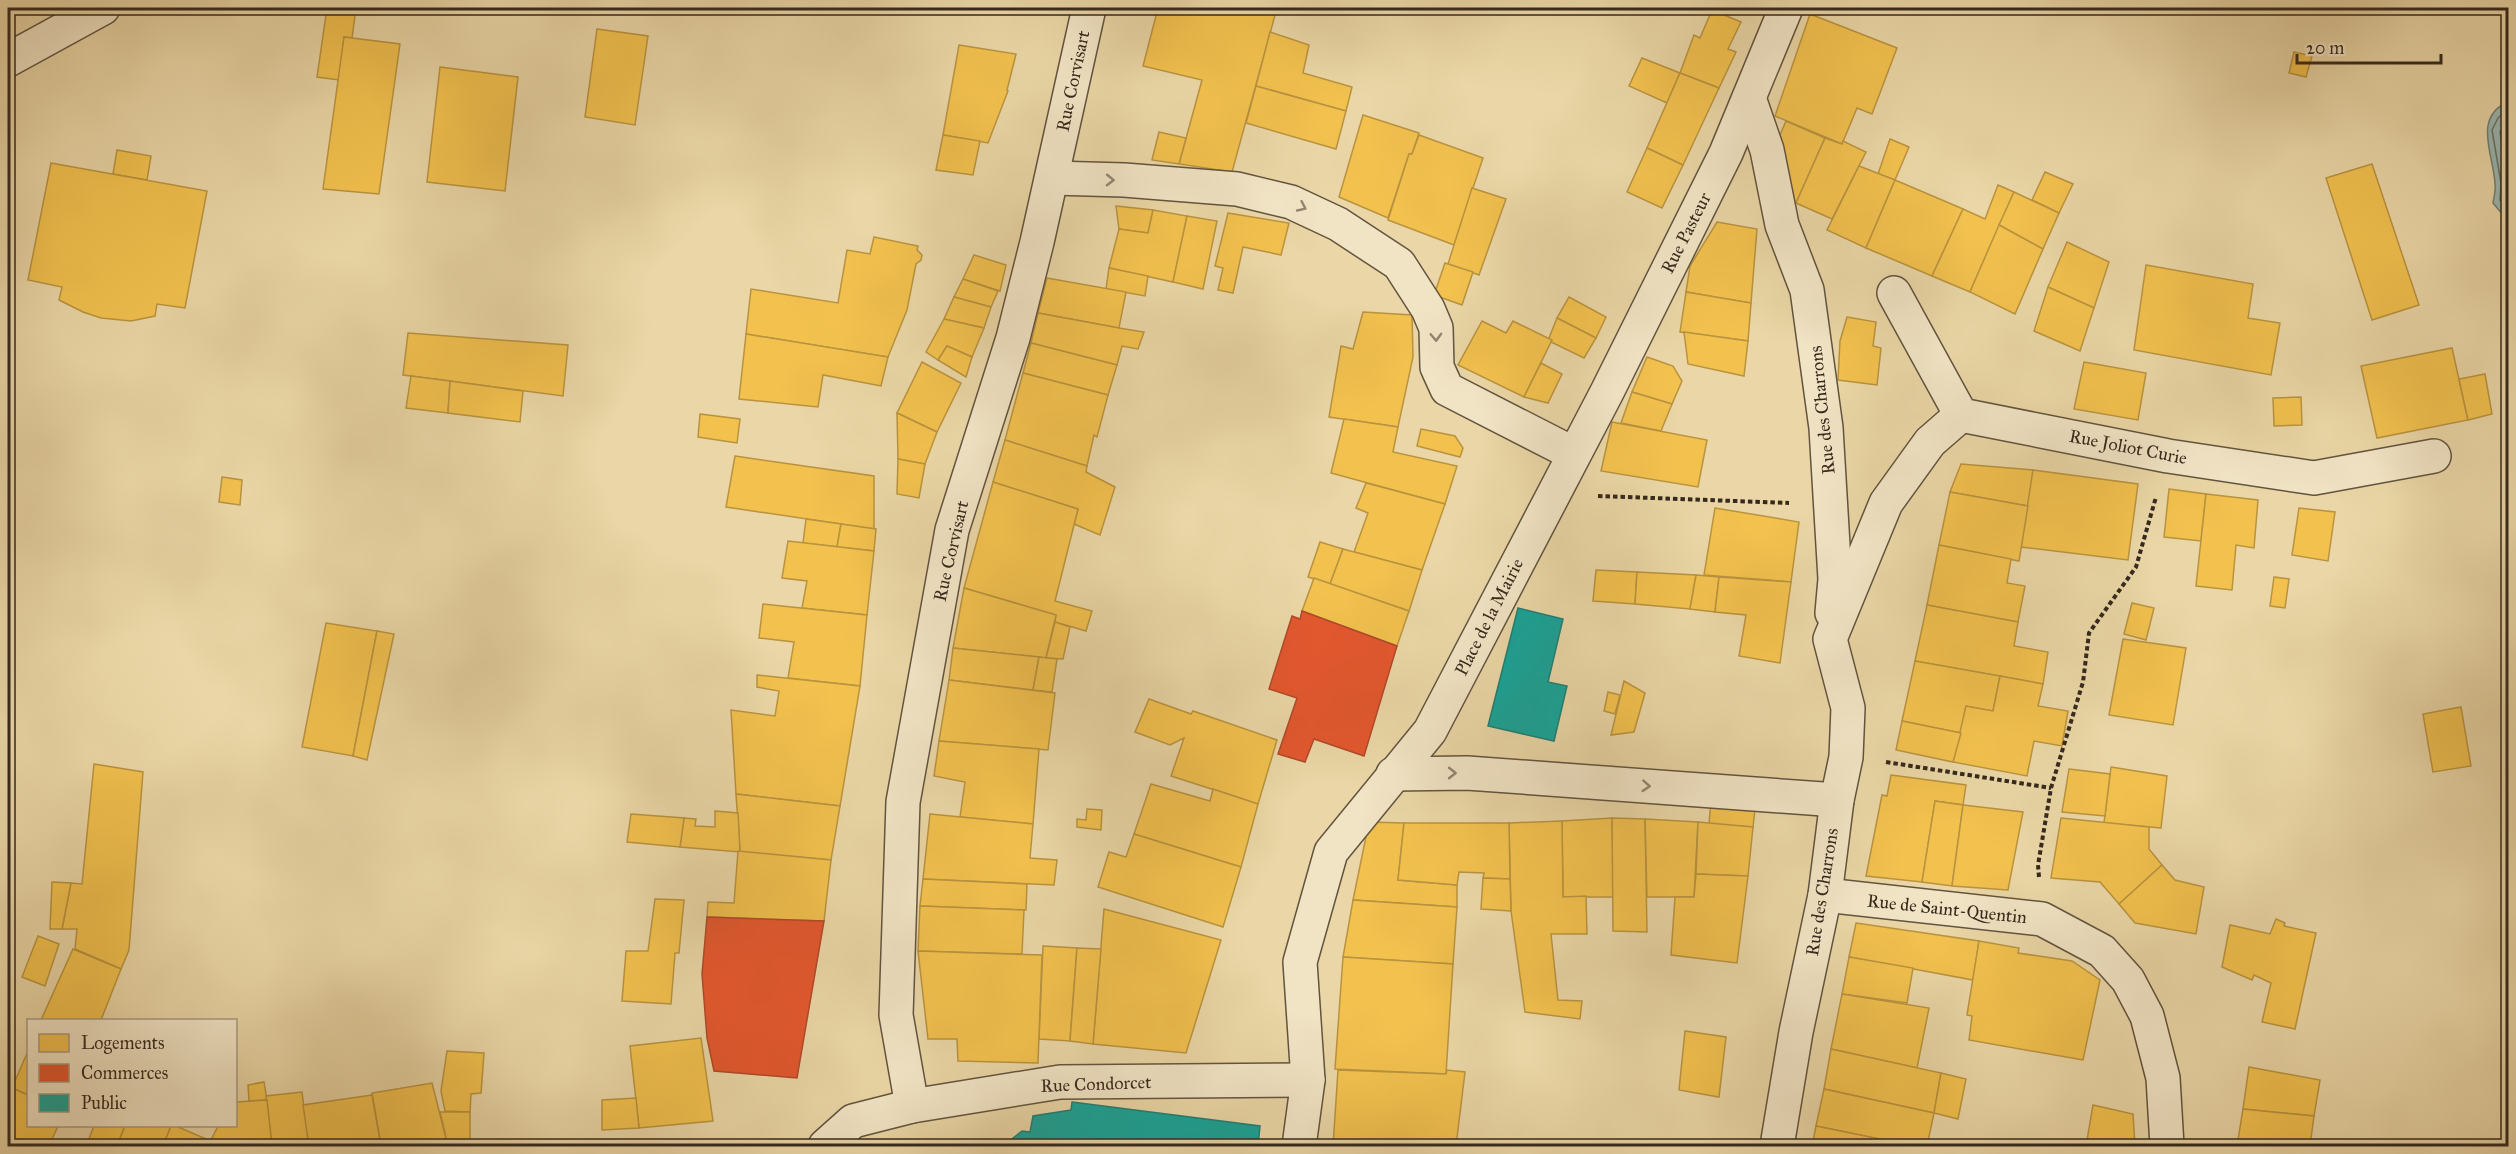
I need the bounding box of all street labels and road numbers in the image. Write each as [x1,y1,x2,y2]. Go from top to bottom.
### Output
street label: Rue Corvisart [1052,28,1095,134]
street label: Rue Pasteur [1656,189,1716,277]
street label: Rue des Charrons [1804,345,1840,475]
street label: Rue Joliot Curie [2067,425,2189,470]
street label: Rue Corvisart [929,498,973,604]
street label: Place de la Mairie [1450,555,1528,679]
street label: Rue des Charrons [1801,826,1843,958]
street label: Rue de Saint-Quentin [1866,890,2028,928]
street label: Rue Condorcet [1040,1071,1152,1097]

